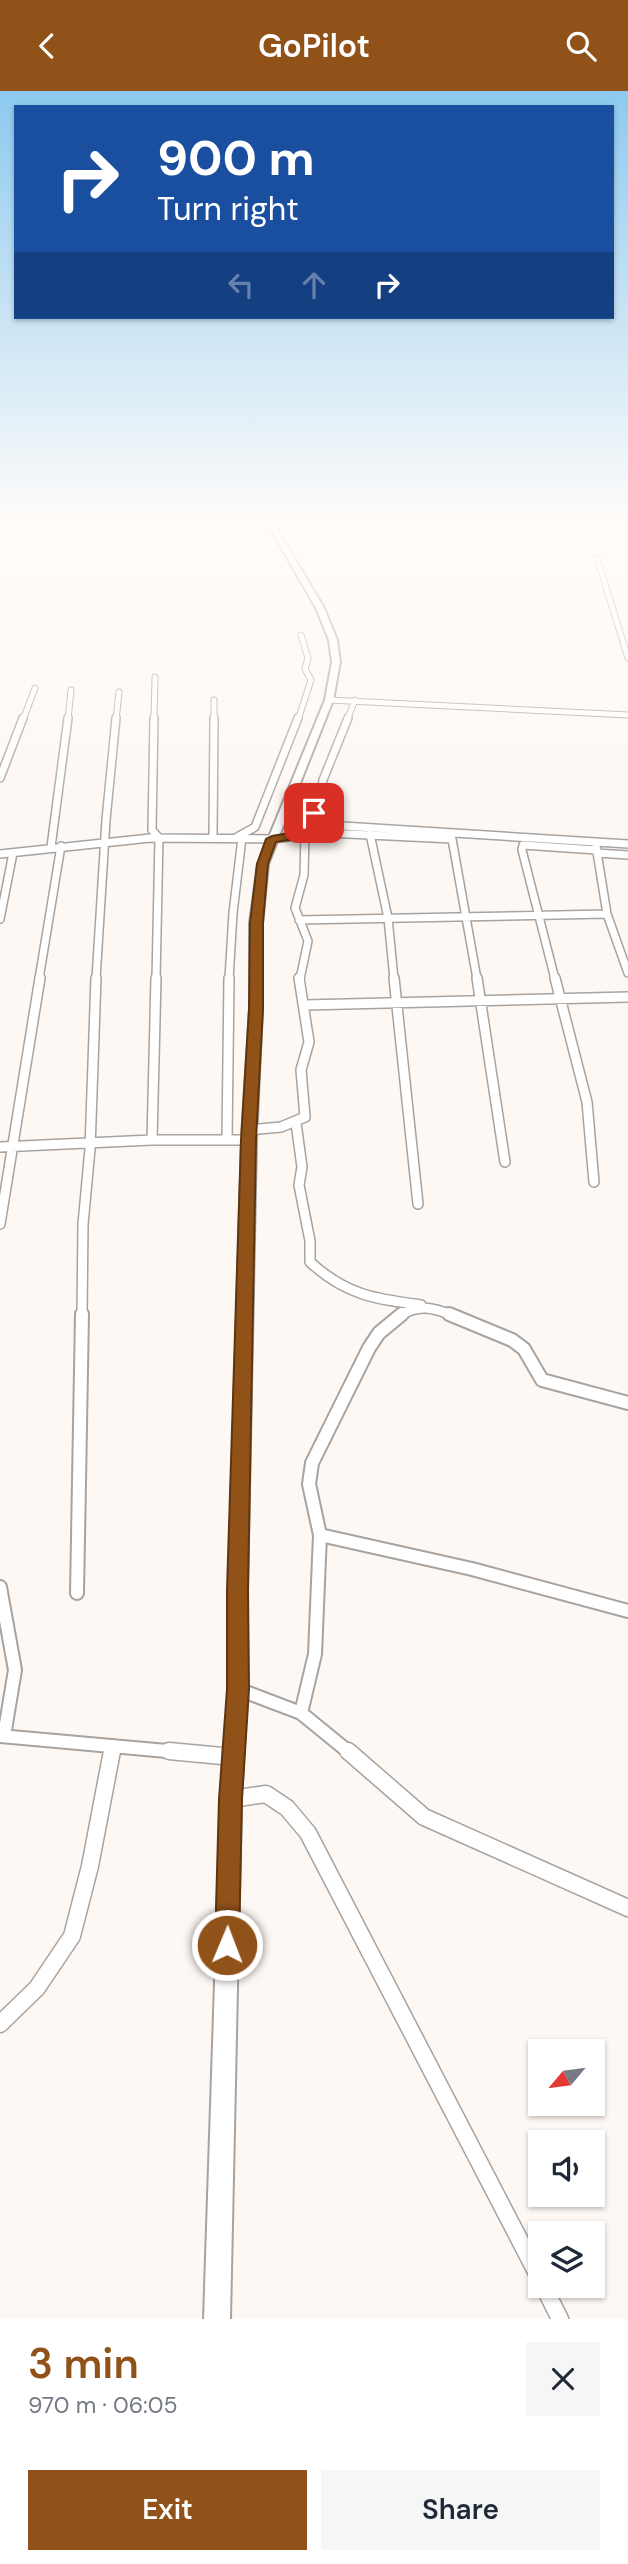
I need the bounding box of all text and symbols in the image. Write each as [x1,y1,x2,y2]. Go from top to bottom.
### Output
text: GoPilot [258,25,370,67]
icon: back [28,27,66,65]
icon: search [562,27,600,65]
text: 900 m [157,126,315,190]
icon: right [42,133,133,224]
text: Turn right [157,188,299,230]
icon: left [222,266,260,304]
icon: ahead [295,266,333,304]
icon: right [368,266,406,304]
pin [284,783,344,843]
icon: arrive [295,794,333,832]
position arrow [190,1908,264,1982]
north arrow [528,2039,606,2116]
map controls [528,2039,605,2298]
button: sound [528,2130,605,2207]
button: layers [528,2221,605,2298]
text: 3 min [28,2336,139,2391]
button: close [526,2342,600,2416]
text: 970 m · 06:05 [28,2390,178,2420]
button: Exit [28,2470,307,2550]
button: Share [321,2470,600,2550]

